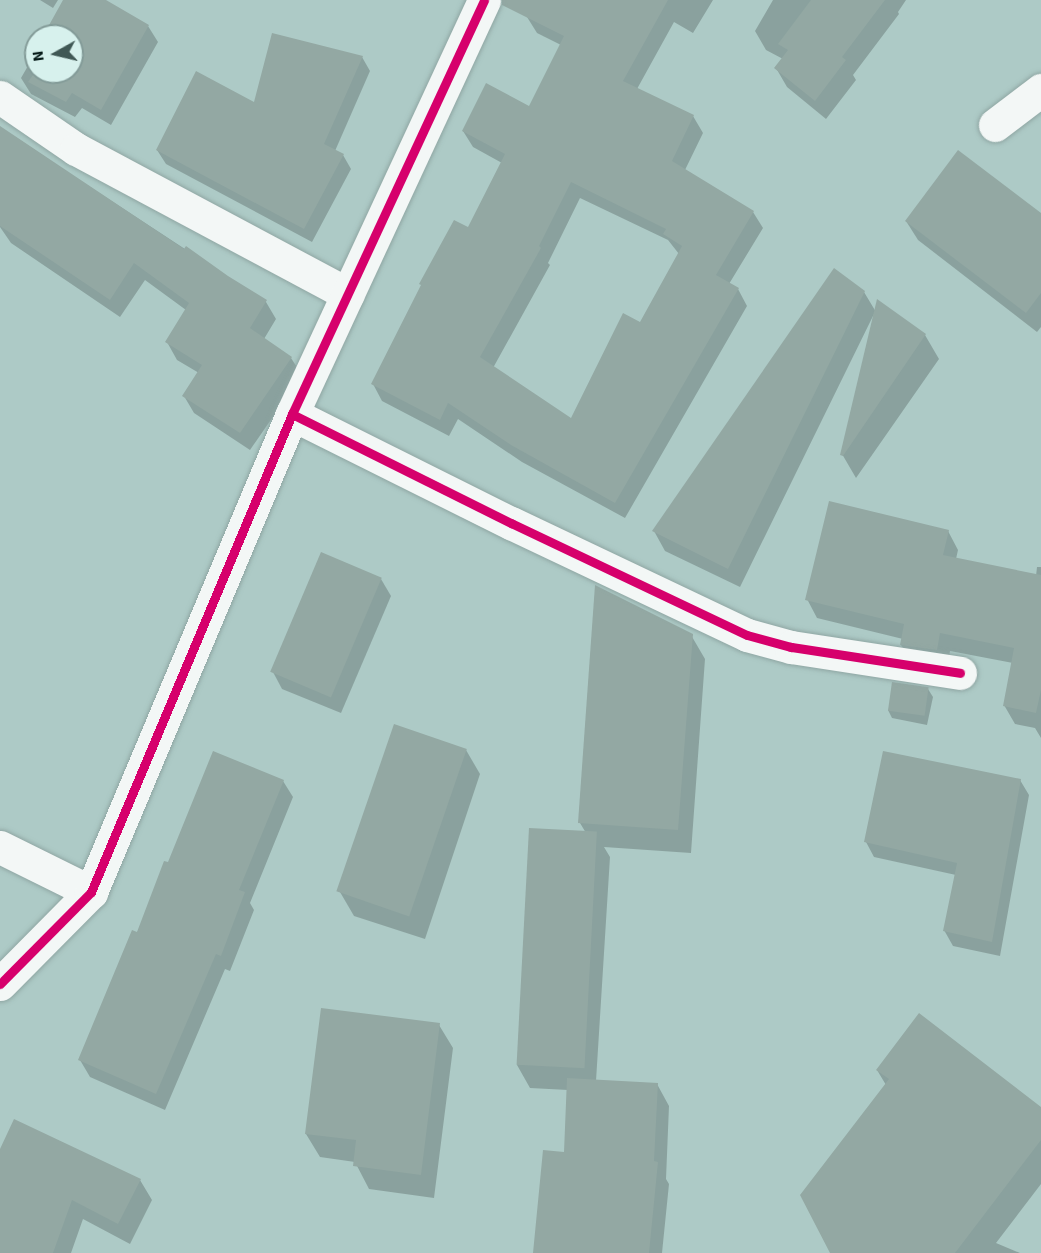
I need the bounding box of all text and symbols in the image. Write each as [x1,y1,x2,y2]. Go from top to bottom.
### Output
north arrow [24,24,84,84]
text: N [27,49,50,63]

